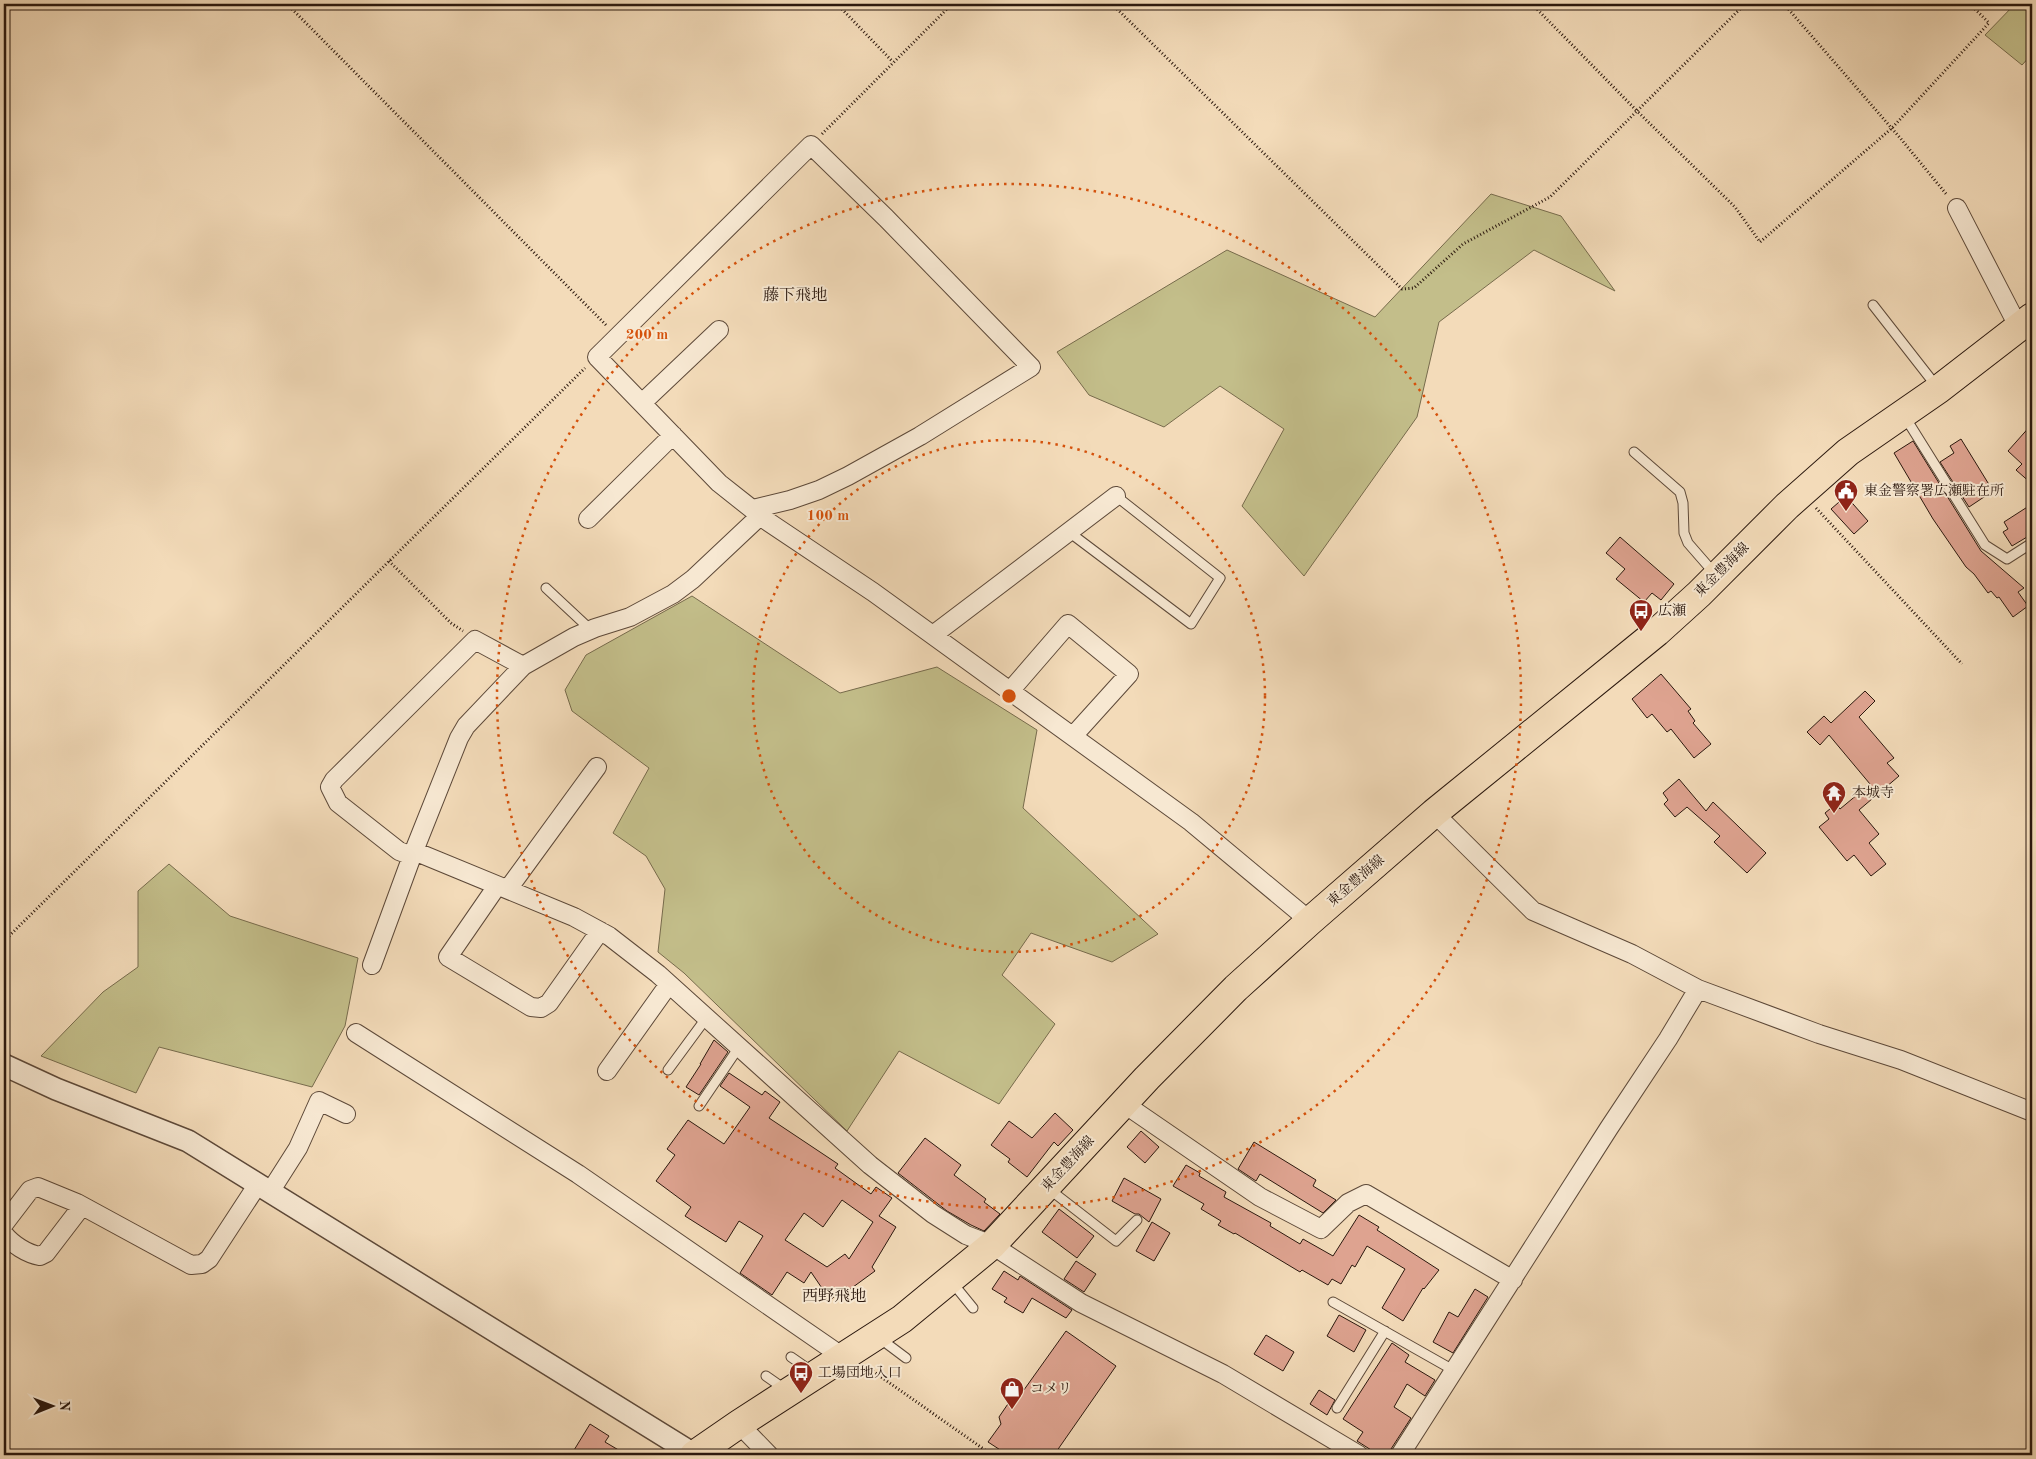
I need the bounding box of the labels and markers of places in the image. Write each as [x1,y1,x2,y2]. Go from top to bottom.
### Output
public building icon: 東金警察署広瀬駐在所 [1833,478,1859,512]
place label: 東金警察署広瀬駐在所 [1864,483,2004,498]
bus stop icon: 広瀬 [1628,598,1654,632]
place label: 広瀬 [1658,603,1686,618]
centre of rings [1000,687,1018,705]
temple icon: 本城寺 [1821,780,1847,814]
place label: 本城寺 [1852,785,1894,800]
bus stop icon: 工場団地入口 [788,1360,814,1394]
place label: 工場団地入口 [818,1365,902,1380]
shop icon: コメリ [999,1376,1025,1410]
place label: コメリ [1030,1382,1072,1396]

